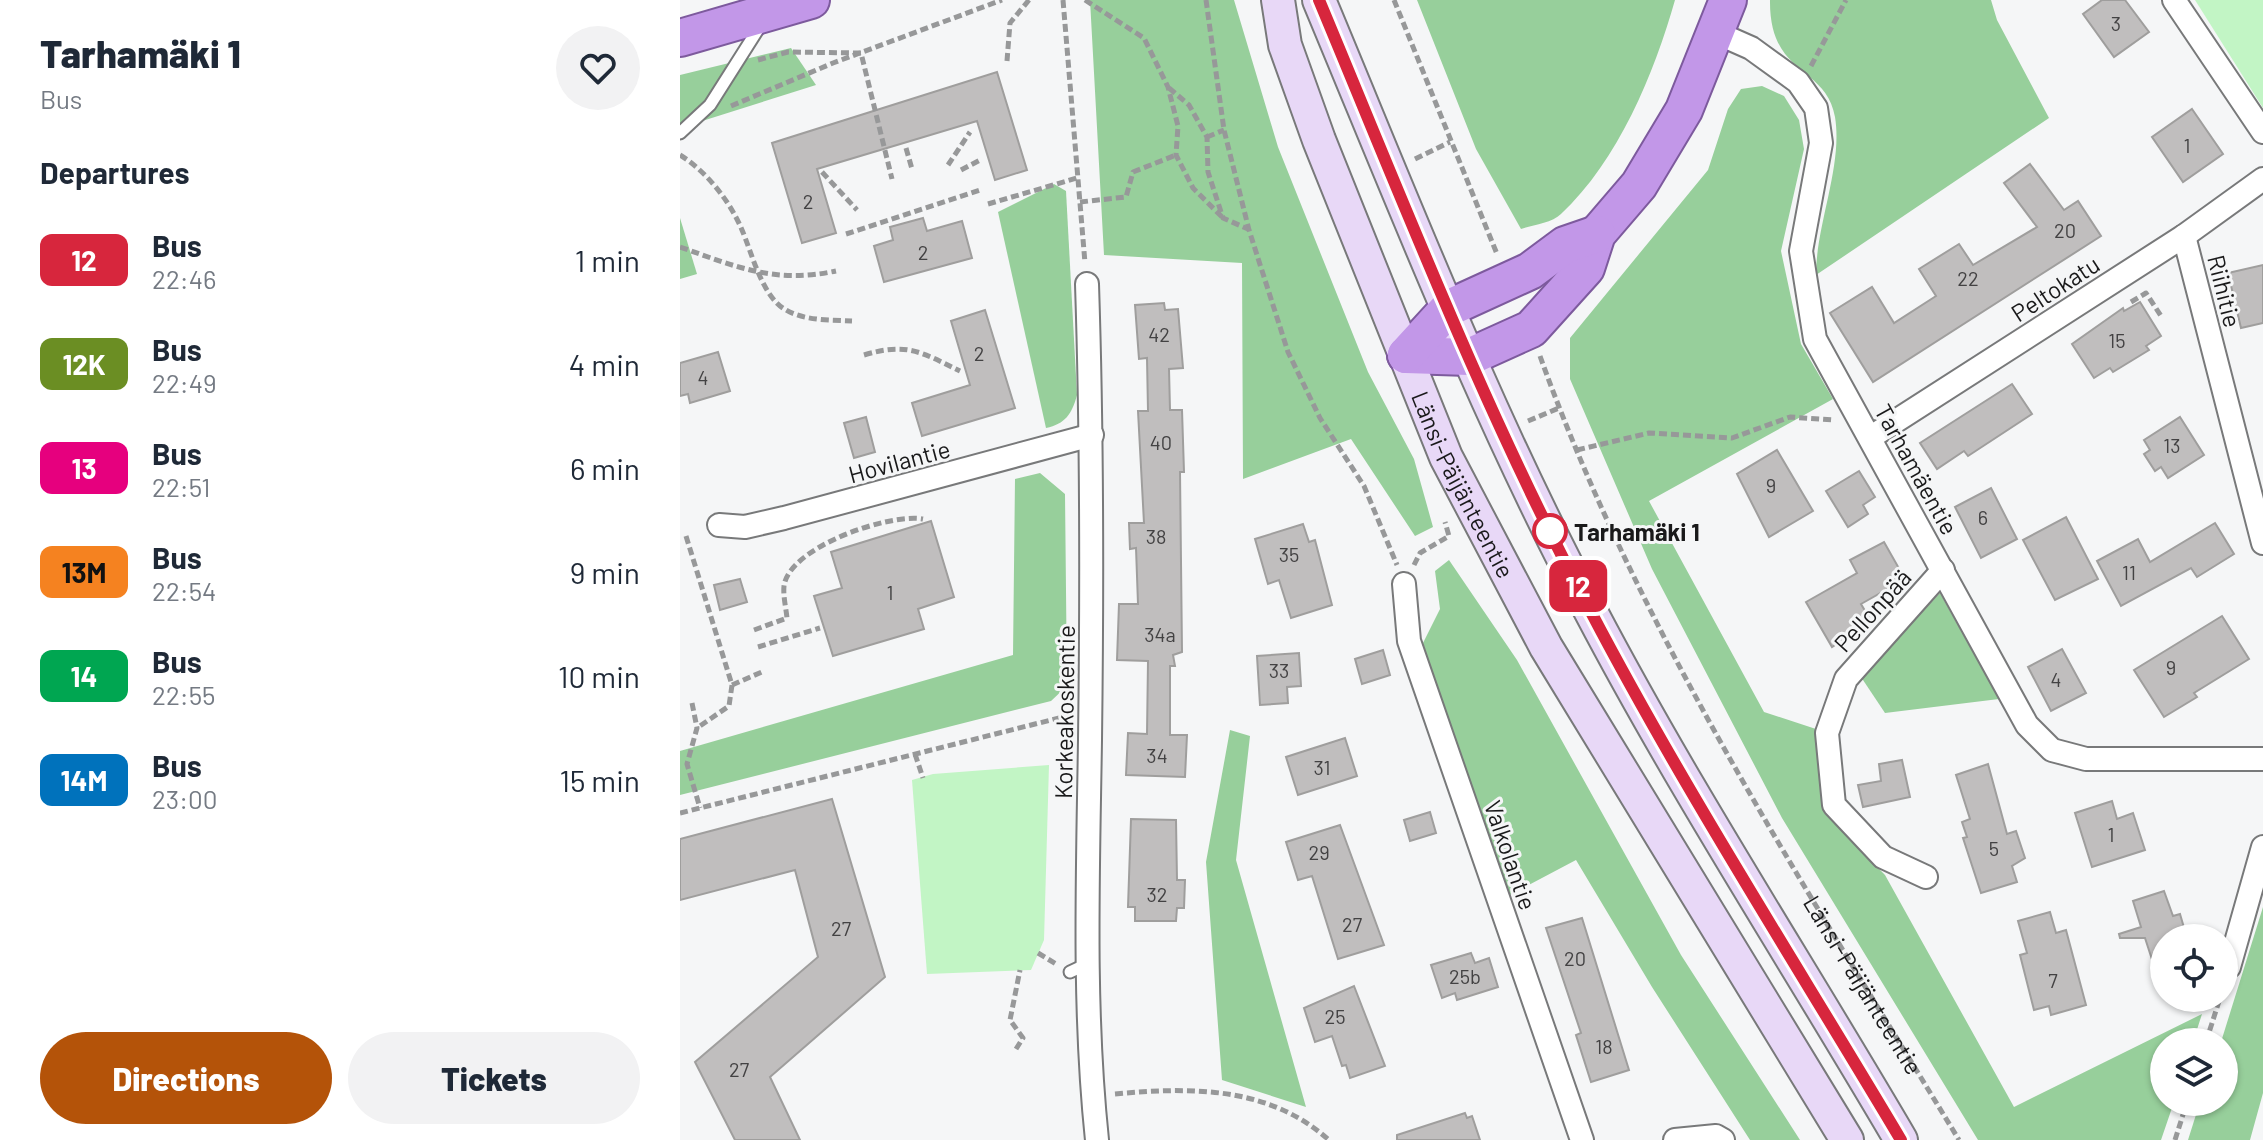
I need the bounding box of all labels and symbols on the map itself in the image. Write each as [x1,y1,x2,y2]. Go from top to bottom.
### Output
house number: 3 [2111,11,2121,35]
house number: 1 [2184,133,2191,157]
house number: 2 [803,189,813,213]
house number: 20 [2054,218,2076,242]
house number: 2 [918,240,928,264]
street label: Peltokatu [2006,249,2104,327]
street label: Riihitie [2202,252,2248,330]
house number: 22 [1957,266,1979,290]
house number: 42 [1148,322,1170,346]
house number: 15 [2108,328,2126,352]
house number: 2 [974,341,984,365]
house number: 4 [697,365,709,389]
street label: Länsi-Päijänteentie [1407,387,1521,582]
street label: Tarhamäentie [1869,399,1965,539]
house number: 40 [1150,430,1172,454]
house number: 13 [2163,433,2181,457]
street label: Hovilantie [845,434,953,488]
house number: 9 [1766,473,1776,497]
house number: 6 [1978,505,1988,529]
marker: Tarhamäki 1 [1533,514,1567,548]
place label: Tarhamäki 1 [1574,517,1700,546]
house number: 38 [1146,524,1166,548]
house number: 35 [1279,542,1299,566]
line badge: 12 [1542,560,1614,612]
house number: 11 [2122,560,2136,584]
street label: Pellonpää [1827,563,1917,657]
house number: 1 [887,580,894,604]
house number: 34a [1144,622,1176,646]
street label: Korkeakoskentie [1048,625,1080,799]
house number: 9 [2166,655,2176,679]
house number: 33 [1269,658,1289,682]
house number: 4 [2050,667,2062,691]
house number: 34 [1146,743,1168,767]
house number: 31 [1313,755,1331,779]
street label: Valkolantie [1479,796,1543,914]
house number: 1 [2108,822,2115,846]
house number: 5 [1989,836,1999,860]
house number: 29 [1308,840,1330,864]
house number: 32 [1146,882,1168,906]
street label: Länsi-Päijänteentie [1798,890,1930,1079]
house number: 27 [1342,912,1363,936]
house number: 27 [831,916,852,940]
house number: 20 [1564,946,1586,970]
house number: 25b [1449,964,1481,988]
house number: 7 [2048,968,2058,992]
house number: 25 [1325,1004,1346,1028]
house number: 18 [1595,1034,1613,1058]
house number: 27 [729,1057,750,1081]

